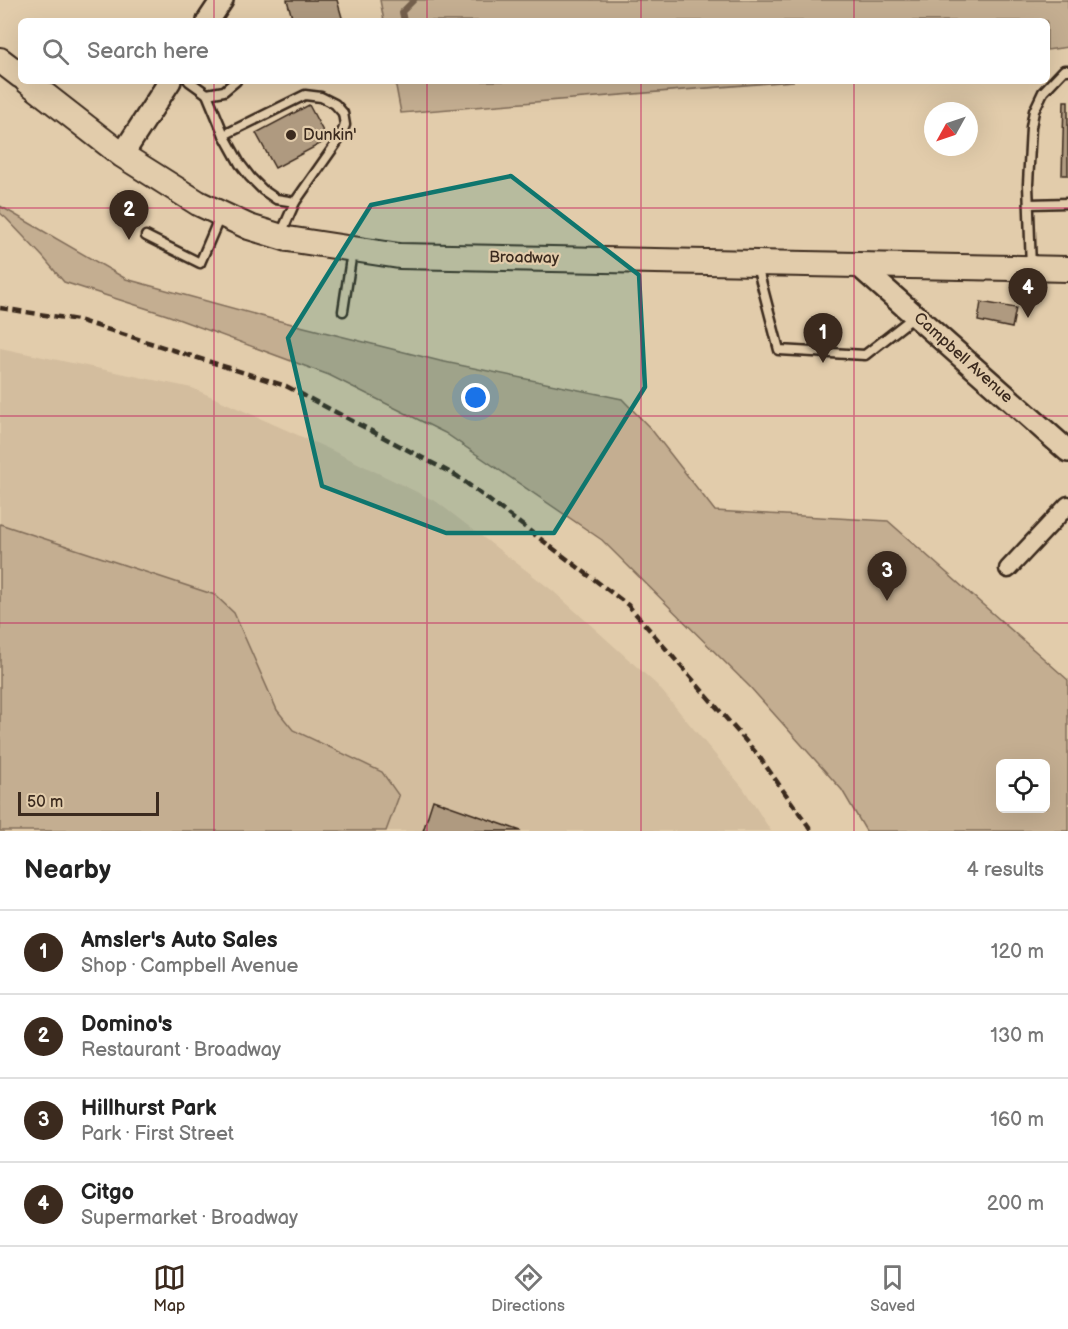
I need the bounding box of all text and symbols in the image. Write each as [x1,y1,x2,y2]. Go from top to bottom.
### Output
search box [18,18,1050,84]
icon: search [39,35,72,68]
text: Search here [87,38,209,65]
north arrow [924,102,978,156]
place label: Dunkin' [303,126,356,145]
marker: Dunkin' [284,128,298,142]
pin: 2 [110,190,148,240]
street label: Broadway [489,248,560,268]
pin: 4 [1008,268,1048,318]
street label: Campbell Avenue [910,309,1017,408]
pin: 1 [804,314,842,363]
your location [461,383,490,412]
pin: 3 [868,552,906,601]
map controls [996,759,1050,813]
button: locate [996,759,1050,813]
scale bar [18,789,159,816]
text: 50 m [27,793,63,812]
text: Nearby [24,855,111,886]
text: 4 results [966,858,1044,882]
text: Amsler's Auto Sales [81,927,277,954]
text: 1 [39,940,48,964]
text: 120 m [991,940,1044,964]
text: Shop · Campbell Avenue [81,954,298,978]
text: Domino's [81,1011,172,1038]
text: 2 [38,1024,49,1048]
text: 130 m [990,1024,1044,1048]
text: Restaurant · Broadway [81,1038,281,1062]
text: Hillhurst Park [81,1095,217,1122]
text: 3 [38,1108,49,1132]
text: 160 m [990,1108,1044,1132]
text: Park · First Street [81,1122,234,1146]
text: Citgo [81,1179,134,1206]
text: 4 [38,1192,49,1216]
text: 200 m [987,1192,1044,1216]
text: Supermarket · Broadway [81,1206,298,1230]
tab: Map [153,1261,186,1316]
tab: Directions [491,1261,565,1316]
tab: Saved [870,1261,915,1316]

